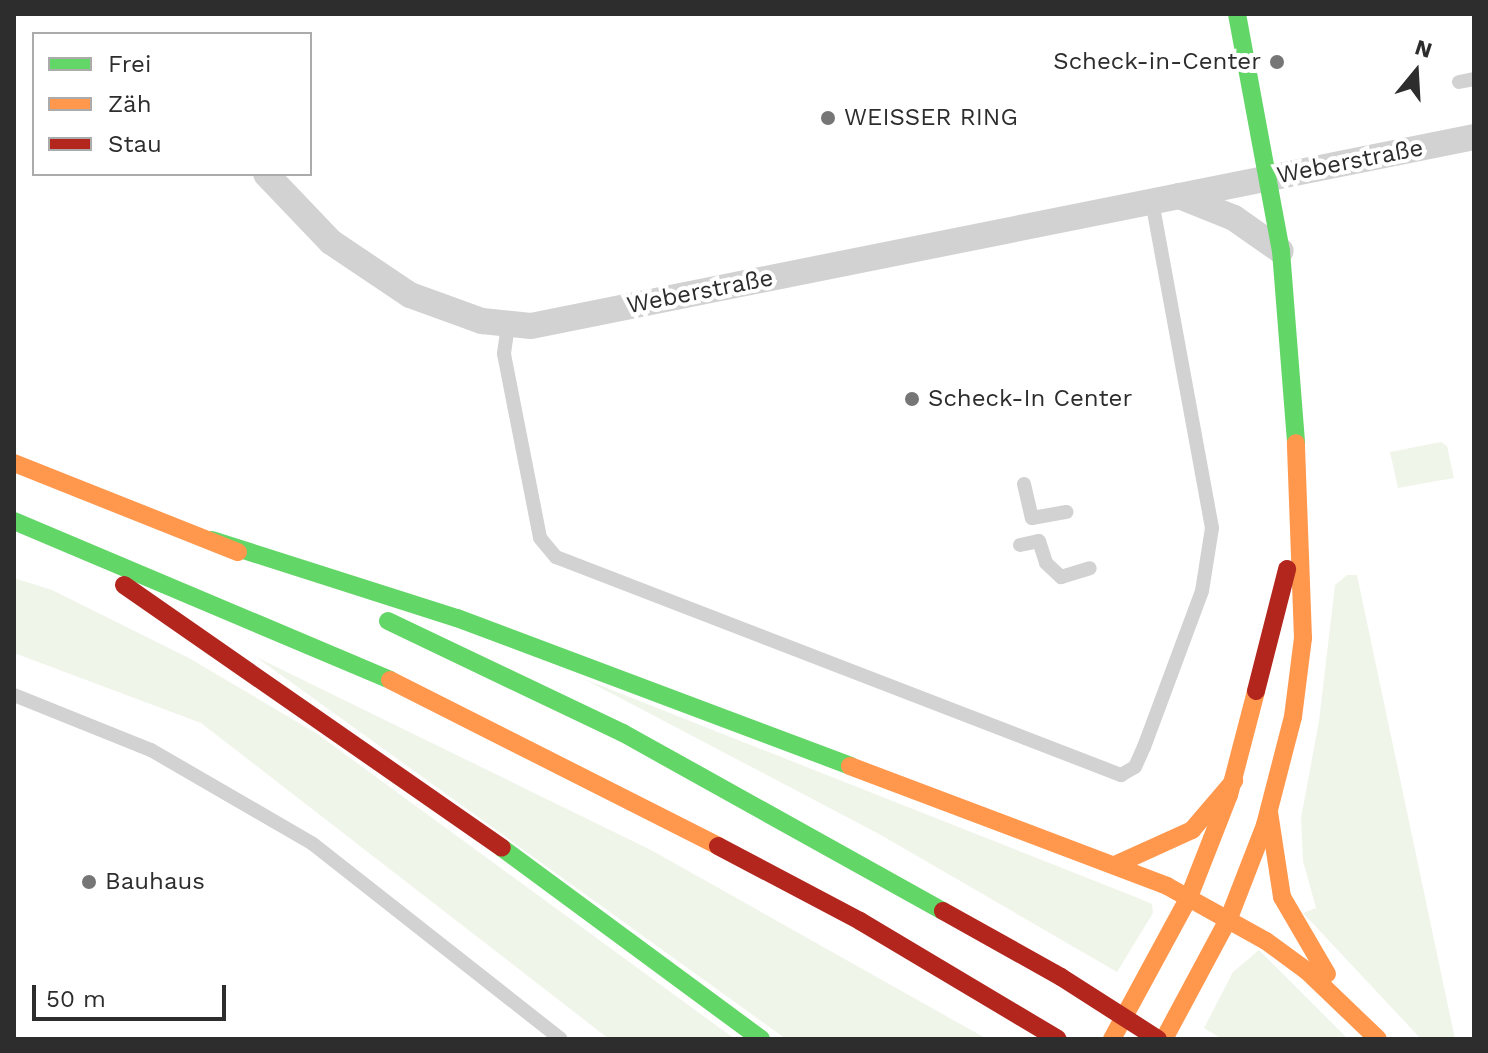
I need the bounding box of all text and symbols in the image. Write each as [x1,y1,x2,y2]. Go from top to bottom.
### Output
legend [32,32,312,176]
north arrow [1376,32,1456,112]
text: N [1412,34,1435,63]
place label: Scheck-in-Center [1053,48,1261,76]
text: Frei [108,50,151,78]
marker: Scheck-in-Center [1268,53,1286,71]
text: Zäh [108,90,152,118]
place label: WEISSER RING [844,104,1018,132]
marker: WEISSER RING [819,109,837,127]
text: Stau [108,130,162,158]
street label: Weberstraße [1274,134,1426,190]
street label: Weberstraße [624,264,776,320]
place label: Scheck-In Center [928,385,1132,413]
marker: Scheck-In Center [903,390,921,408]
place label: Bauhaus [105,868,205,896]
marker: Bauhaus [80,873,98,891]
scale bar [36,969,230,1019]
text: 50 m [46,985,106,1013]

